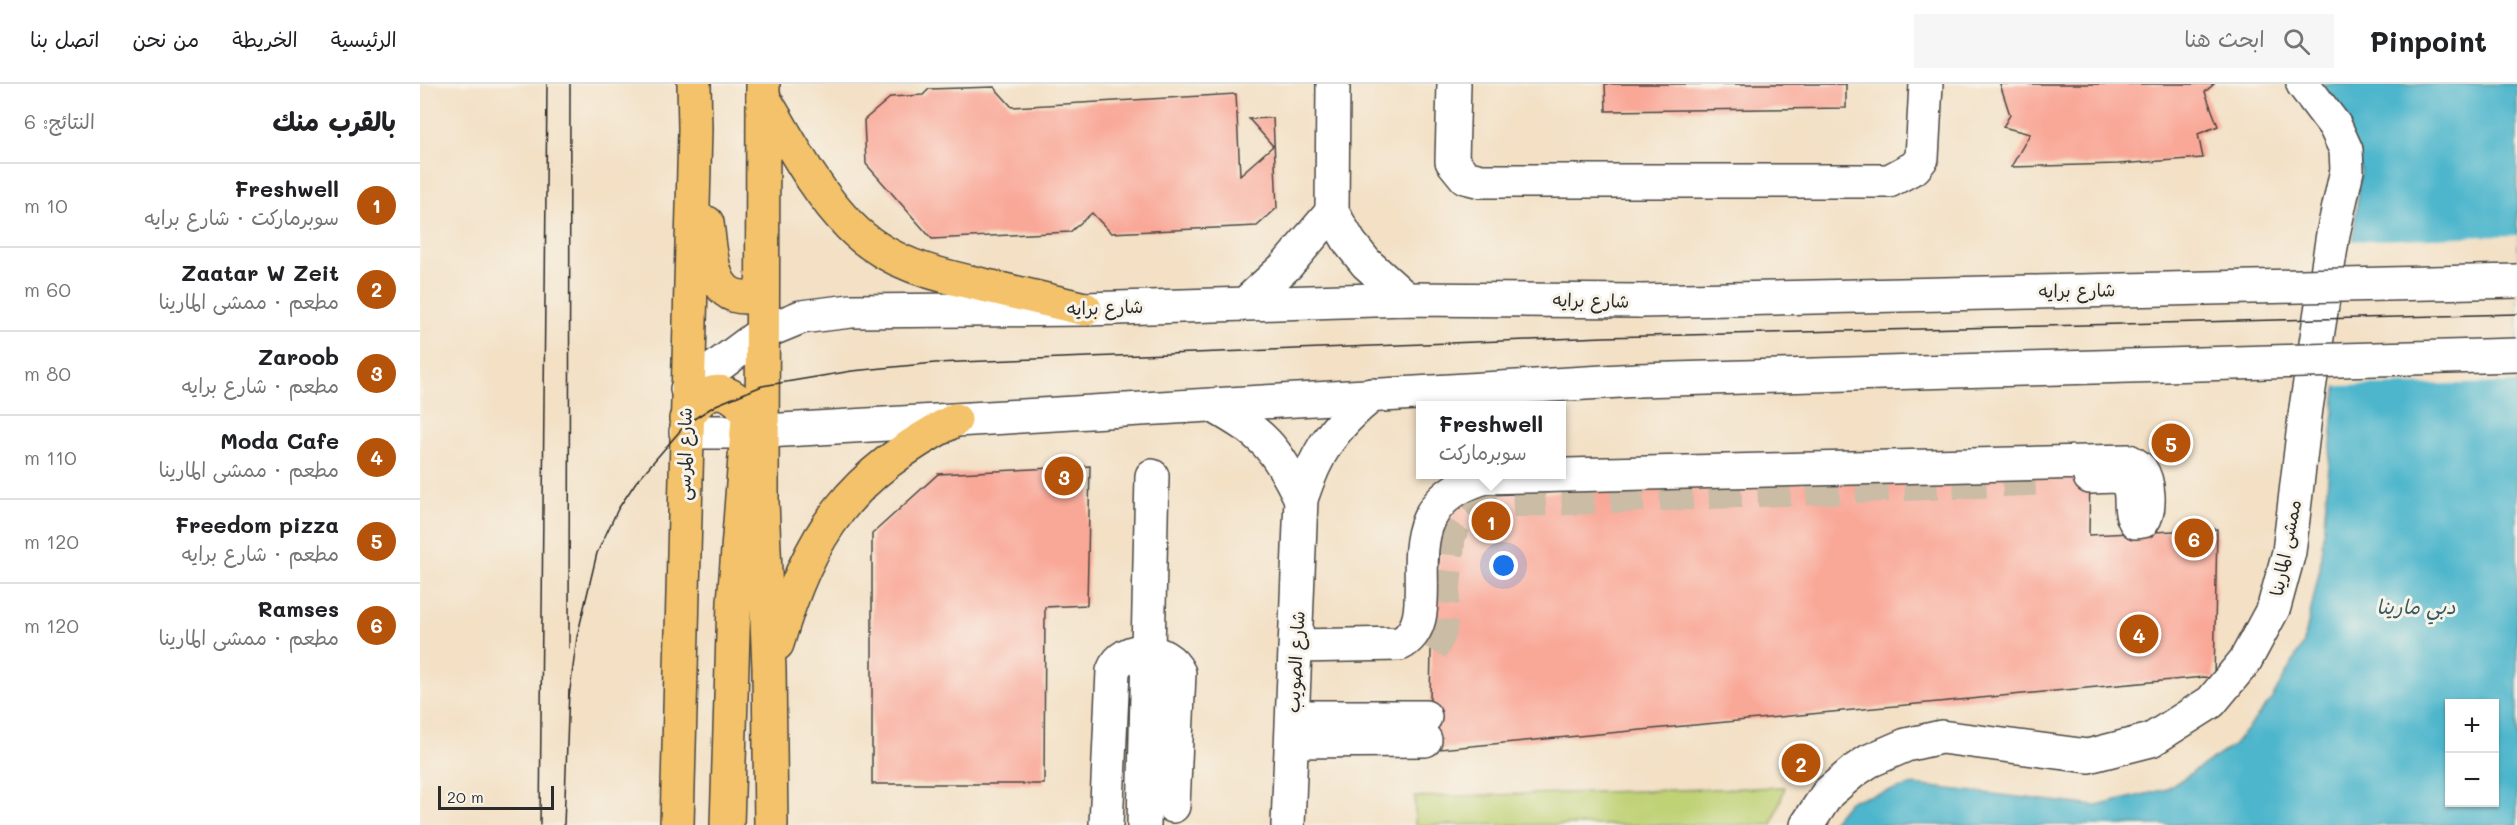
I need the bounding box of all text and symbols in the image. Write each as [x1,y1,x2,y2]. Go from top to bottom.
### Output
search box [1914,14,2334,68]
text: Pinpoint [2370,23,2487,59]
text: ابحث هنا [2184,24,2265,53]
text: اتصل بنا [30,25,100,52]
text: من نحن [133,25,199,52]
text: الخريطة [232,25,298,52]
text: الرئيسية [331,25,397,52]
icon: search [2280,25,2313,58]
text: بالقرب منك [273,104,396,138]
text: النتائج: 6 [24,108,95,134]
text: Freshwell [235,174,339,203]
text: 10 m [24,192,68,218]
text: 1 [372,192,381,218]
text: سوبرماركت · شارع برايه [144,204,339,230]
text: Zaatar W Zeit [181,258,339,287]
text: 60 m [24,276,71,302]
text: 2 [371,276,382,302]
street label: شارع برايه [2038,277,2116,304]
street label: شارع برايه [1552,287,1630,314]
text: مطعم · ممشى المارينا [158,288,339,314]
street label: شارع برايه [1066,294,1144,321]
text: Zaroob [258,342,339,371]
text: 80 m [24,360,71,386]
text: 3 [371,360,383,386]
text: مطعم · شارع برايه [182,372,339,398]
popup [1416,401,1566,479]
street label: شارع المرسى [671,407,698,501]
text: Freshwell [1439,409,1543,438]
pin: 5 [2152,420,2190,466]
text: Moda Cafe [220,426,339,455]
text: سوبرماركت [1439,439,1527,465]
text: 110 m [24,444,77,470]
text: 4 [370,444,383,470]
pin: 3 [1044,454,1084,498]
text: مطعم · ممشى المارينا [158,456,339,482]
pin: 1 [1472,498,1510,544]
street label: ممشى المارينا [2264,498,2306,598]
text: Freedom pizza [175,510,339,539]
pin: 6 [2174,516,2214,560]
text: 120 m [24,528,79,554]
text: 5 [371,528,382,554]
text: مطعم · شارع برايه [182,540,339,566]
your location [1489,551,1518,580]
water label: دبي مارينا [2376,593,2456,625]
text: Ramses [258,594,339,623]
street label: شارع الصويب [1280,610,1311,714]
text: 120 m [24,612,79,638]
text: 6 [370,612,383,638]
pin: 4 [2120,612,2158,656]
text: مطعم · ممشى المارينا [158,624,339,650]
map controls [2445,699,2499,807]
button: + [2445,699,2499,753]
pin: 2 [1782,740,1820,786]
button: − [2445,753,2499,807]
scale bar [438,783,554,810]
text: 20 m [447,786,484,807]

